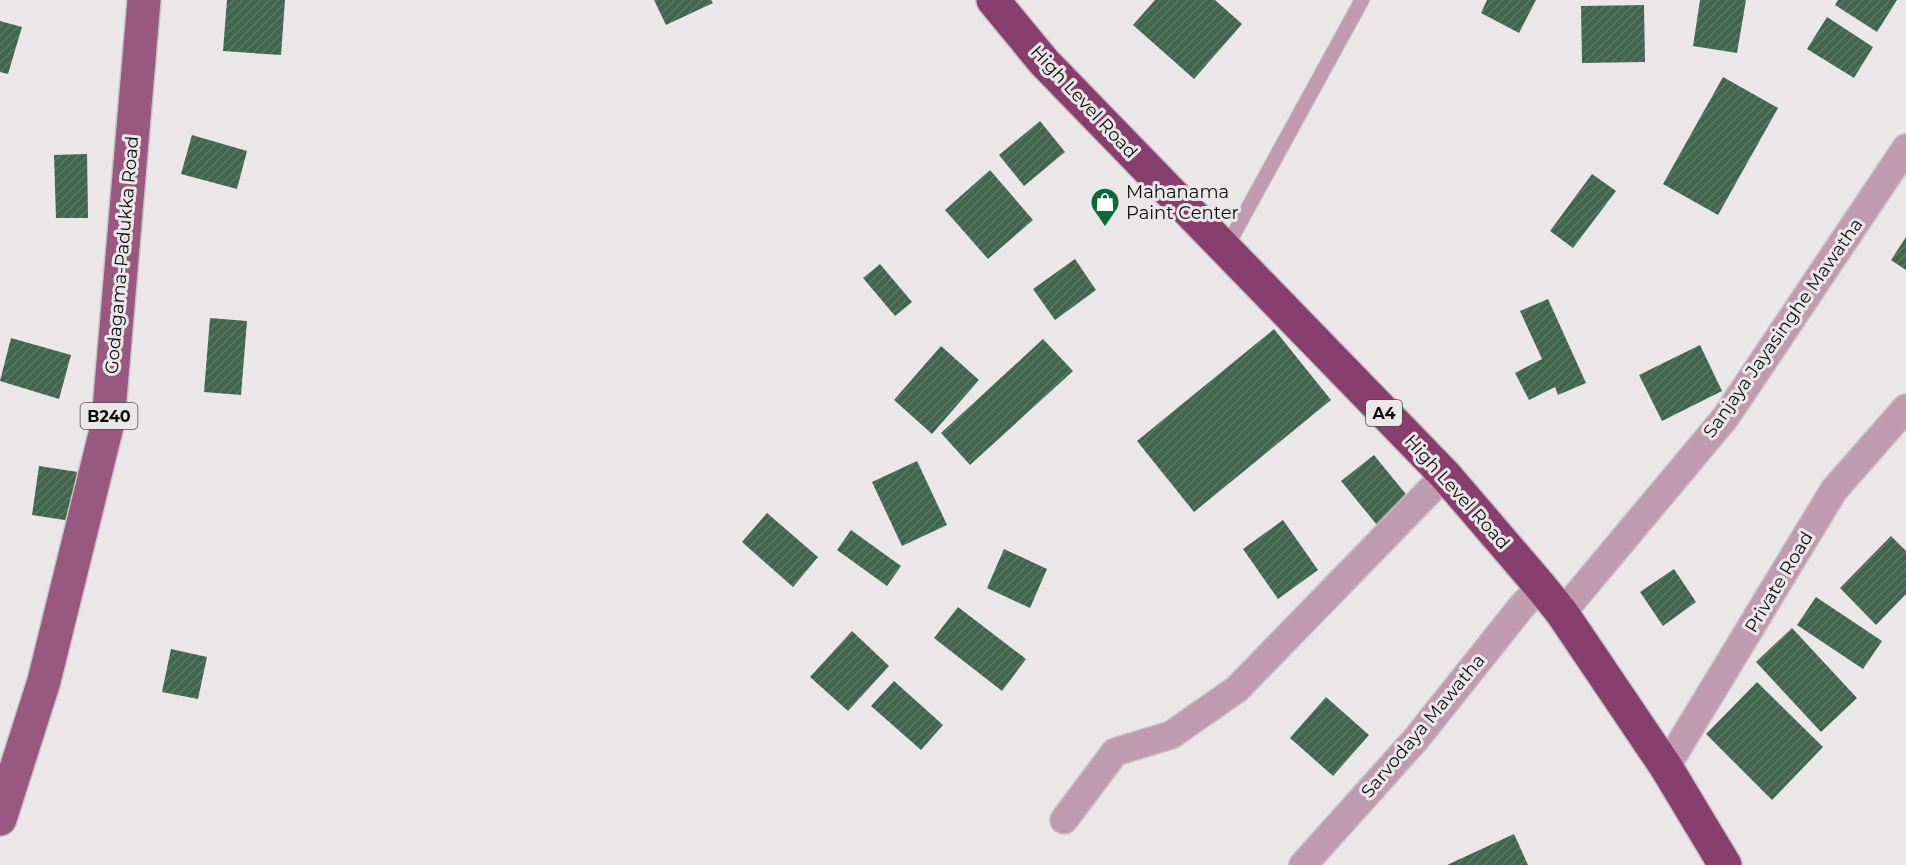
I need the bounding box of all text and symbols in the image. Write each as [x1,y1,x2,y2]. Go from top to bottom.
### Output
street label: High Level Road [1026,41,1142,163]
street label: Godagama-Padukka Road [101,135,143,375]
place label: Mahanama Paint Center [1126,181,1239,224]
shop icon: Mahanama Paint Center [1089,186,1121,228]
street label: Sanjaya Jayasinghe Mawatha [1699,214,1867,442]
road number: A4 [1366,400,1402,426]
road number: B240 [80,403,138,429]
street label: High Level Road [1400,430,1514,554]
street label: Private Road [1740,527,1818,637]
street label: Sarvodaya Mawatha [1356,650,1490,802]

